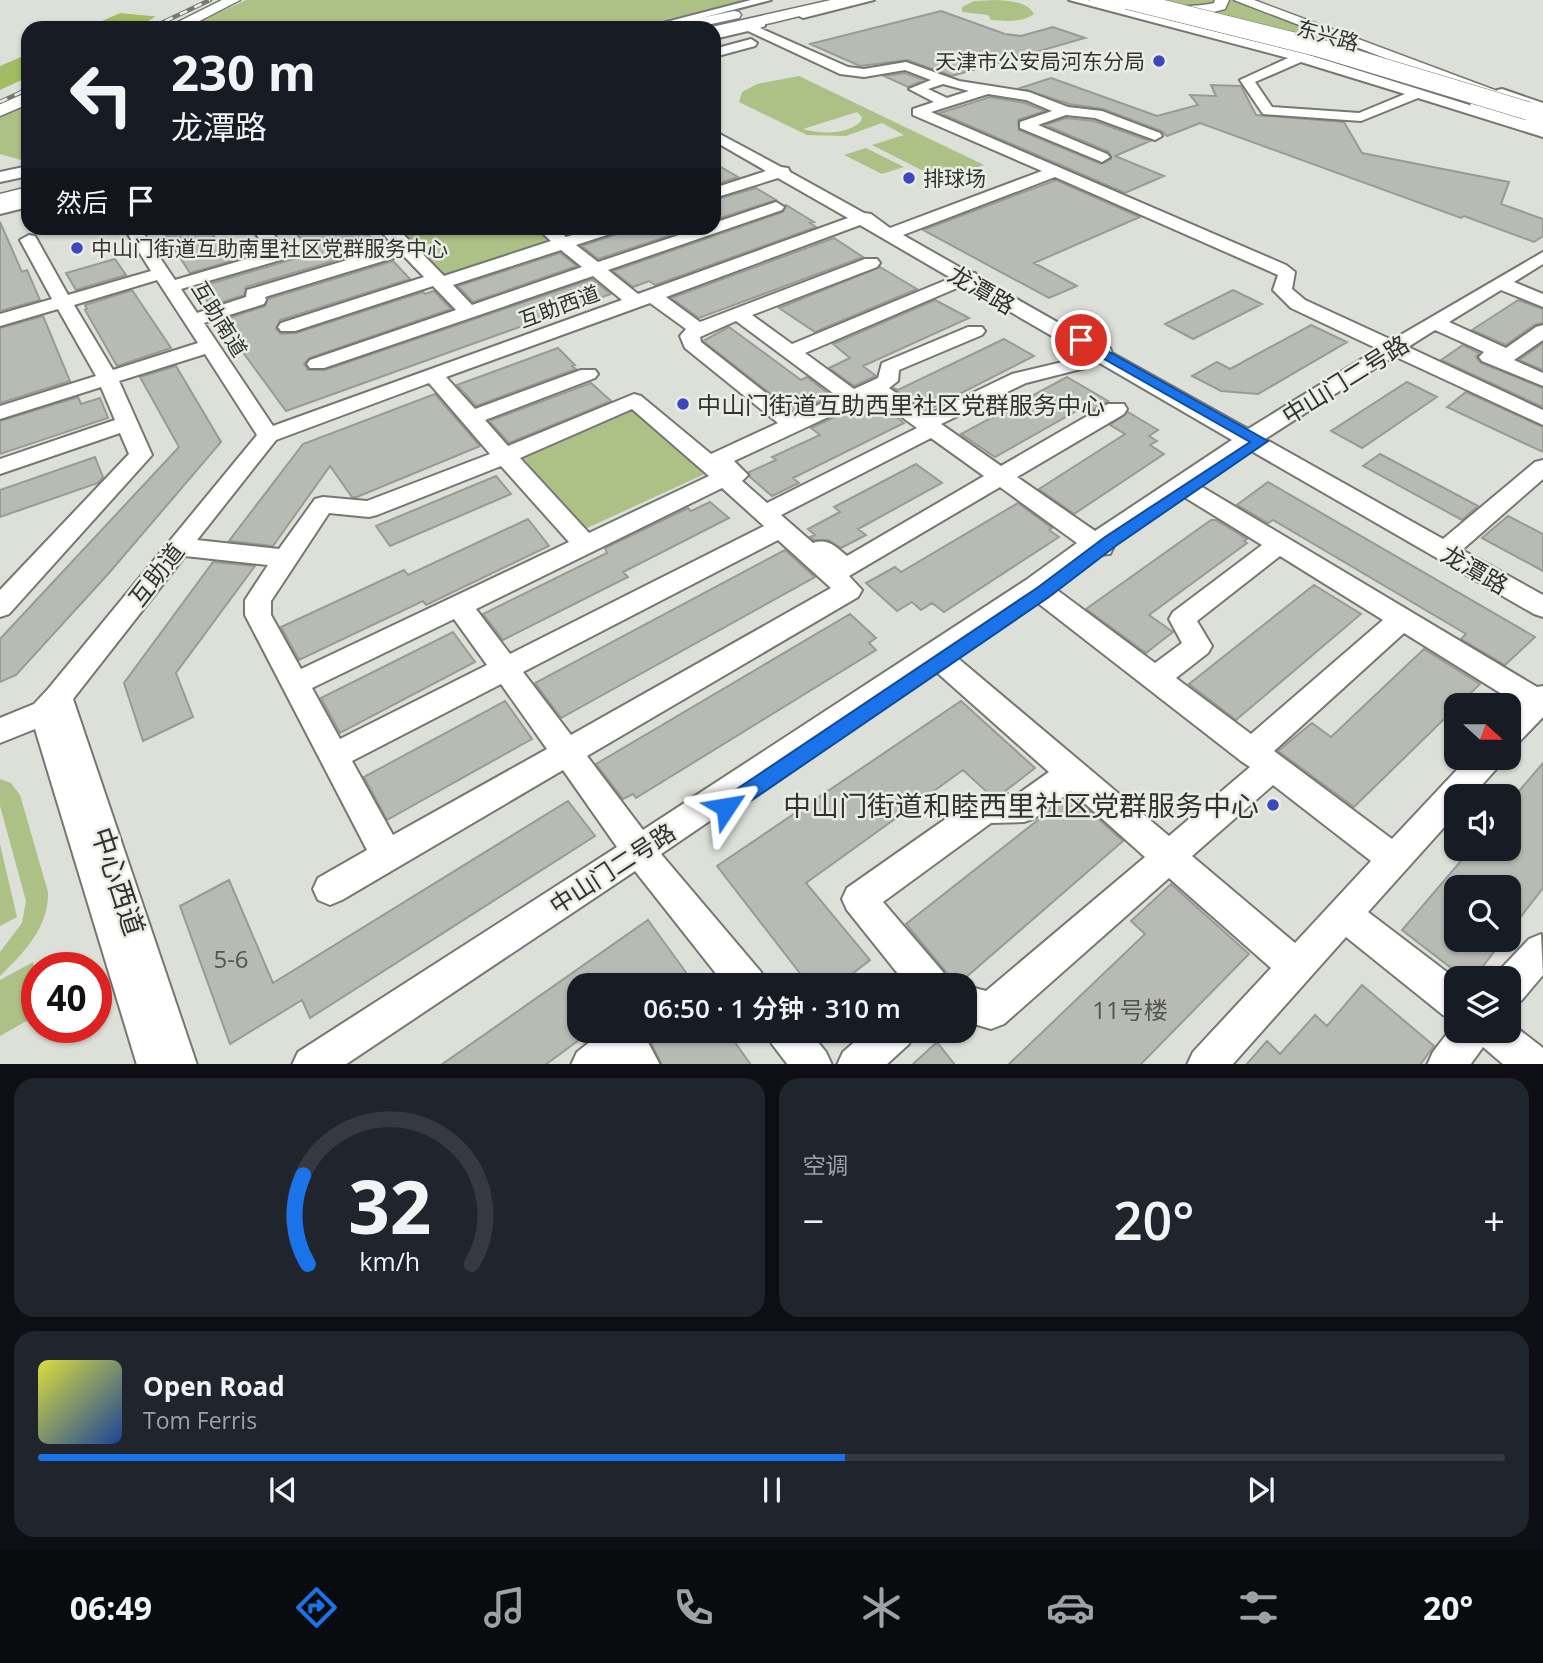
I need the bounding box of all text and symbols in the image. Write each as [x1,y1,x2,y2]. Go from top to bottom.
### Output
street label: 东兴路 [1294,13,1362,57]
text: 230 m [171,39,316,105]
place label: 天津市公安局河东分局 [935,47,1145,75]
icon: left [56,49,147,140]
marker: 天津市公安局河东分局 [1151,53,1167,69]
text: 龙潭路 [171,105,267,148]
place label: 排球场 [923,164,986,192]
marker: 排球场 [901,170,917,186]
icon: arrive [122,182,160,220]
text: 然后 [56,184,108,220]
place label: 中山门街道互助南里社区党群服务中心 [91,234,448,262]
marker: 中山门街道互助南里社区党群服务中心 [69,240,85,256]
street label: 龙潭路 [943,257,1021,321]
street label: 互助南道 [186,276,254,362]
street label: 互助西道 [515,278,603,334]
pin [1051,310,1111,370]
icon: arrive [1062,321,1100,359]
street label: 中山门二号路 [1275,327,1415,431]
place label: 中山门街道互助西里社区党群服务中心 [697,388,1105,421]
marker: 中山门街道互助西里社区党群服务中心 [675,396,691,412]
street label: 互助道 [121,535,191,613]
street label: 龙潭路 [1436,537,1514,601]
north arrow [1444,693,1521,770]
map controls [1444,693,1521,1043]
position arrow [689,770,763,844]
button: sound [1444,784,1521,861]
place label: 中山门街道和睦西里社区党群服务中心 [783,786,1259,824]
marker: 中山门街道和睦西里社区党群服务中心 [1265,797,1281,813]
street label: 中山门二号路 [543,815,681,921]
street label: 中心西道 [84,822,154,940]
button: search [1444,875,1521,952]
house number: 5-6 [213,942,249,975]
speed limit sign: 40 [21,952,112,1043]
button: layers [1444,966,1521,1043]
text: 06:50 · 1 分钟 · 310 m [643,990,901,1026]
house number: 11号楼 [1092,993,1168,1026]
text: 空调 [803,1149,849,1181]
text: 32 [348,1156,431,1255]
text: 20° [1113,1184,1195,1255]
text: − [803,1194,824,1246]
text: + [1483,1194,1505,1246]
text: km/h [359,1243,420,1277]
text: Open Road [143,1368,285,1404]
text: Tom Ferris [143,1404,257,1436]
icon: previous [264,1471,302,1509]
icon: pause [753,1471,791,1509]
icon: next [1242,1471,1280,1509]
icon: directions [292,1583,341,1632]
icon: music [480,1583,529,1632]
icon: phone [669,1583,718,1632]
icon: climate [857,1583,906,1632]
icon: car [1046,1583,1095,1632]
icon: filters [1234,1583,1283,1632]
text: 06:49 [70,1586,152,1629]
text: 20° [1423,1586,1473,1629]

